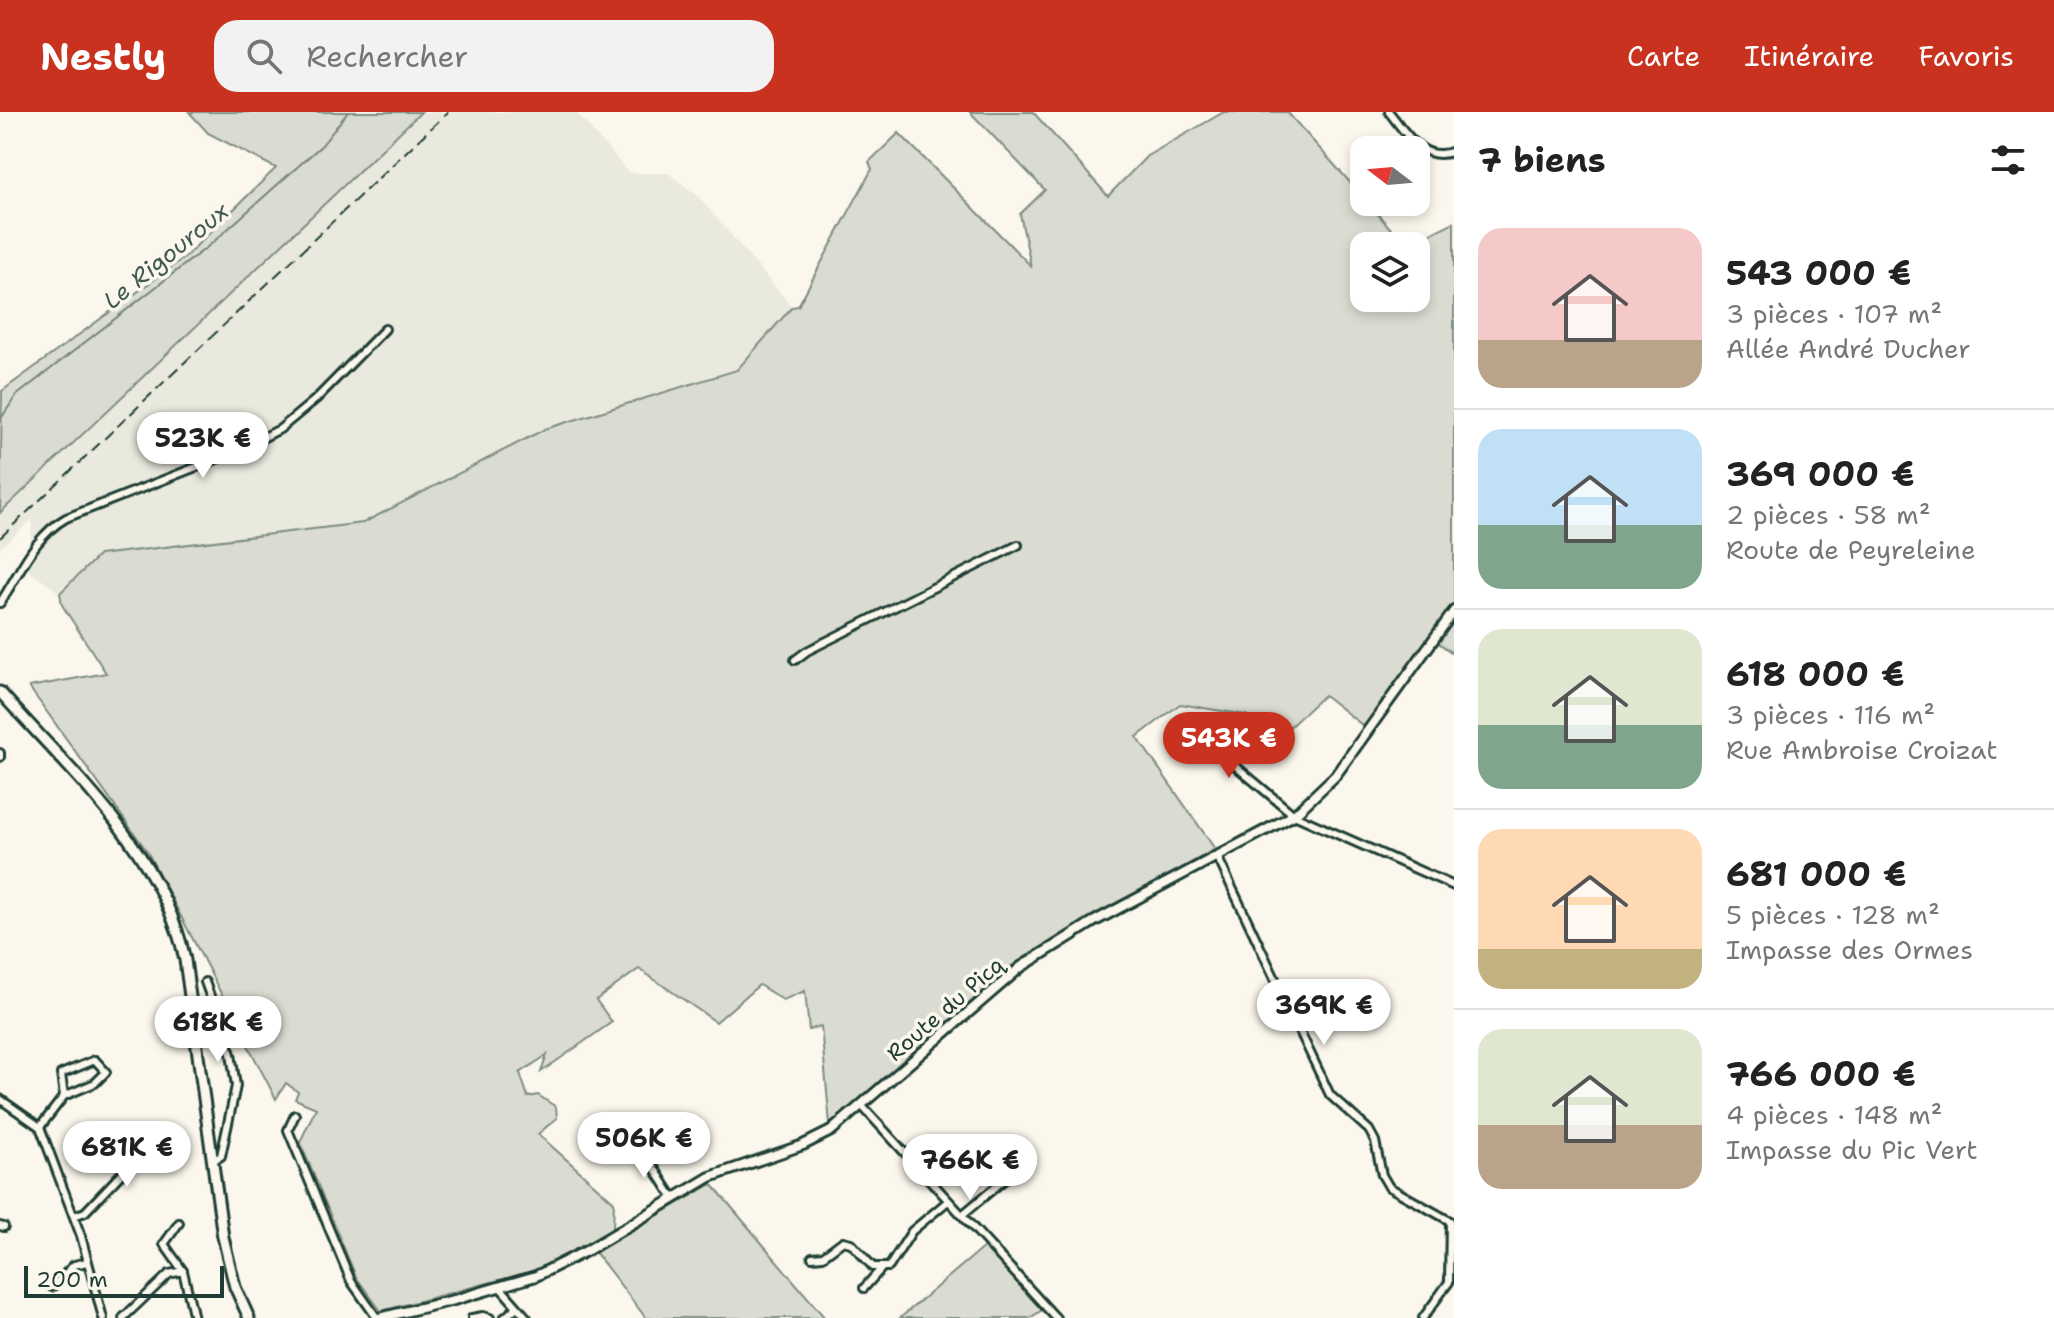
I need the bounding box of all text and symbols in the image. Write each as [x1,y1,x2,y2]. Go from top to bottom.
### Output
search box [214,20,774,92]
text: Nestly [40,31,166,82]
icon: search [242,34,286,78]
text: Rechercher [306,36,468,77]
text: Carte [1627,37,1700,75]
text: Itinéraire [1744,37,1874,75]
text: Favoris [1918,37,2014,75]
north arrow [1350,136,1430,216]
map controls [1350,136,1430,312]
text: 7 biens [1478,137,1606,183]
icon: filters [1986,138,2030,182]
water label: Le Rigouroux [97,195,237,316]
button: layers [1350,232,1430,312]
text: 543 000 € [1726,250,1911,296]
icon: home [1542,260,1638,356]
text: 3 pièces · 107 m² [1726,296,1942,331]
text: Allée André Ducher [1726,331,1971,366]
pin: 523K € [138,412,268,480]
text: 523K € [155,420,251,455]
text: 369 000 € [1726,451,1915,497]
icon: home [1542,461,1638,557]
text: 2 pièces · 58 m² [1726,497,1931,532]
text: Route de Peyreleine [1726,532,1976,567]
text: 618 000 € [1726,651,1905,697]
icon: home [1542,661,1638,757]
text: 3 pièces · 116 m² [1726,697,1935,732]
pin: 543K € [1164,712,1294,780]
text: 543K € [1181,720,1277,755]
text: Rue Ambroise Croizat [1726,732,1998,767]
text: 681 000 € [1726,851,1906,897]
icon: home [1542,861,1638,957]
text: 5 pièces · 128 m² [1726,897,1940,932]
text: Impasse des Ormes [1726,932,1973,967]
street label: Route du Picq [881,949,1011,1068]
pin: 369K € [1259,979,1389,1047]
text: 369K € [1275,987,1373,1022]
pin: 618K € [153,996,283,1064]
text: 618K € [173,1004,263,1039]
text: 766 000 € [1726,1051,1916,1097]
icon: home [1542,1061,1638,1157]
text: 4 pièces · 148 m² [1726,1097,1943,1132]
pin: 506K € [579,1112,709,1180]
text: 506K € [595,1120,693,1155]
pin: 681K € [62,1121,192,1189]
text: 681K € [81,1129,173,1164]
text: Impasse du Pic Vert [1726,1132,1978,1167]
pin: 766K € [905,1134,1035,1202]
text: 766K € [920,1142,1020,1177]
scale bar [24,1262,224,1298]
text: 200 m [36,1265,108,1294]

